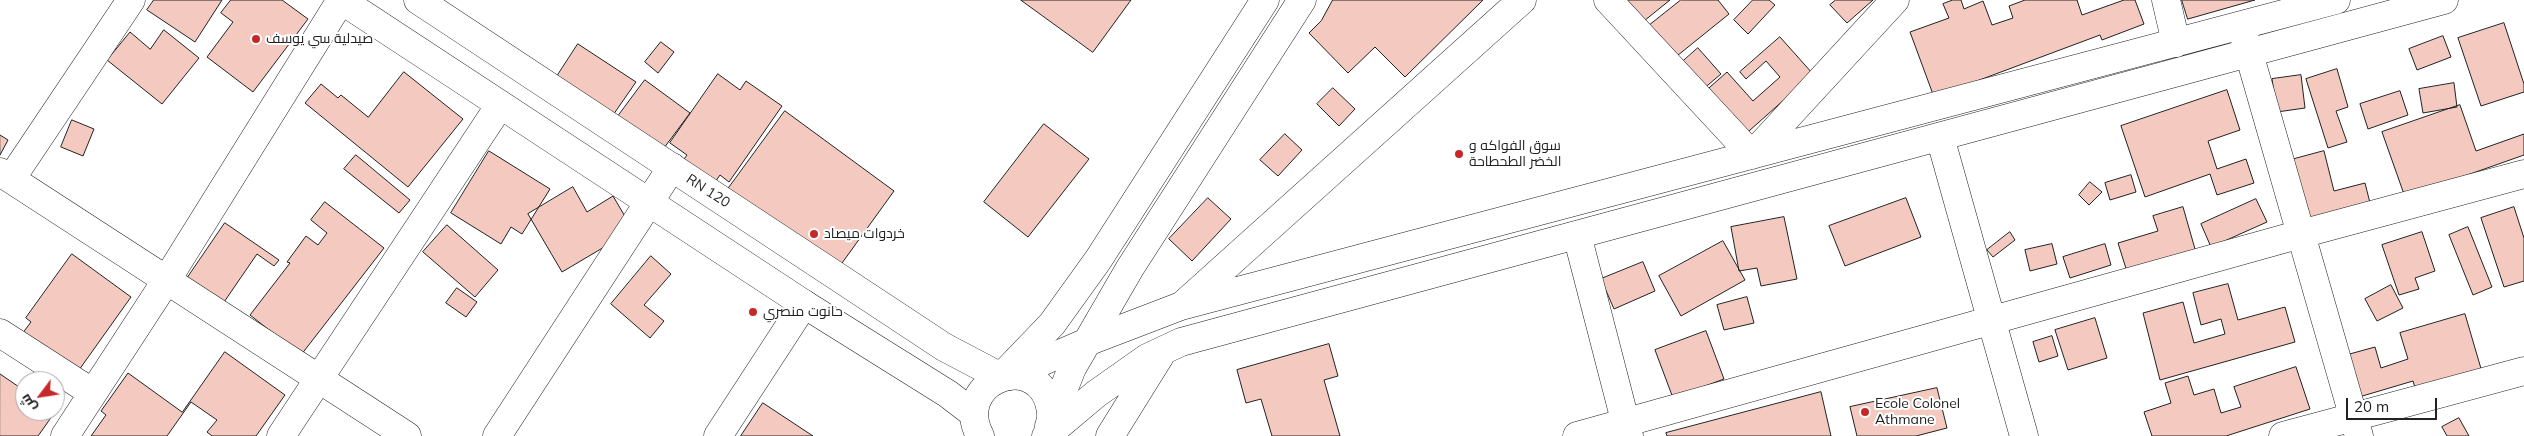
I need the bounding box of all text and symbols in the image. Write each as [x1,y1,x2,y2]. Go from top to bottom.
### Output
place label: صيدلية سي يوسف [266,31,373,47]
marker: صيدلية سي يوسف [250,33,262,45]
place label: سوق الفواكه و الخضر الطحطاحة [1469,138,1561,170]
marker: سوق الفواكه و الخضر الطحطاحة [1453,148,1465,160]
street label: RN 120 [683,171,733,211]
place label: خردوات ميصاد [824,226,905,242]
marker: خردوات ميصاد [808,228,820,240]
place label: حانوت منصري [763,304,843,320]
marker: حانوت منصري [747,306,759,318]
north arrow [15,371,65,421]
scale bar [2349,388,2440,420]
text: ش [16,391,40,416]
place label: Ecole Colonel Athmane [1875,396,1960,428]
text: 20 m [2354,397,2389,416]
marker: Ecole Colonel Athmane [1859,406,1871,418]

